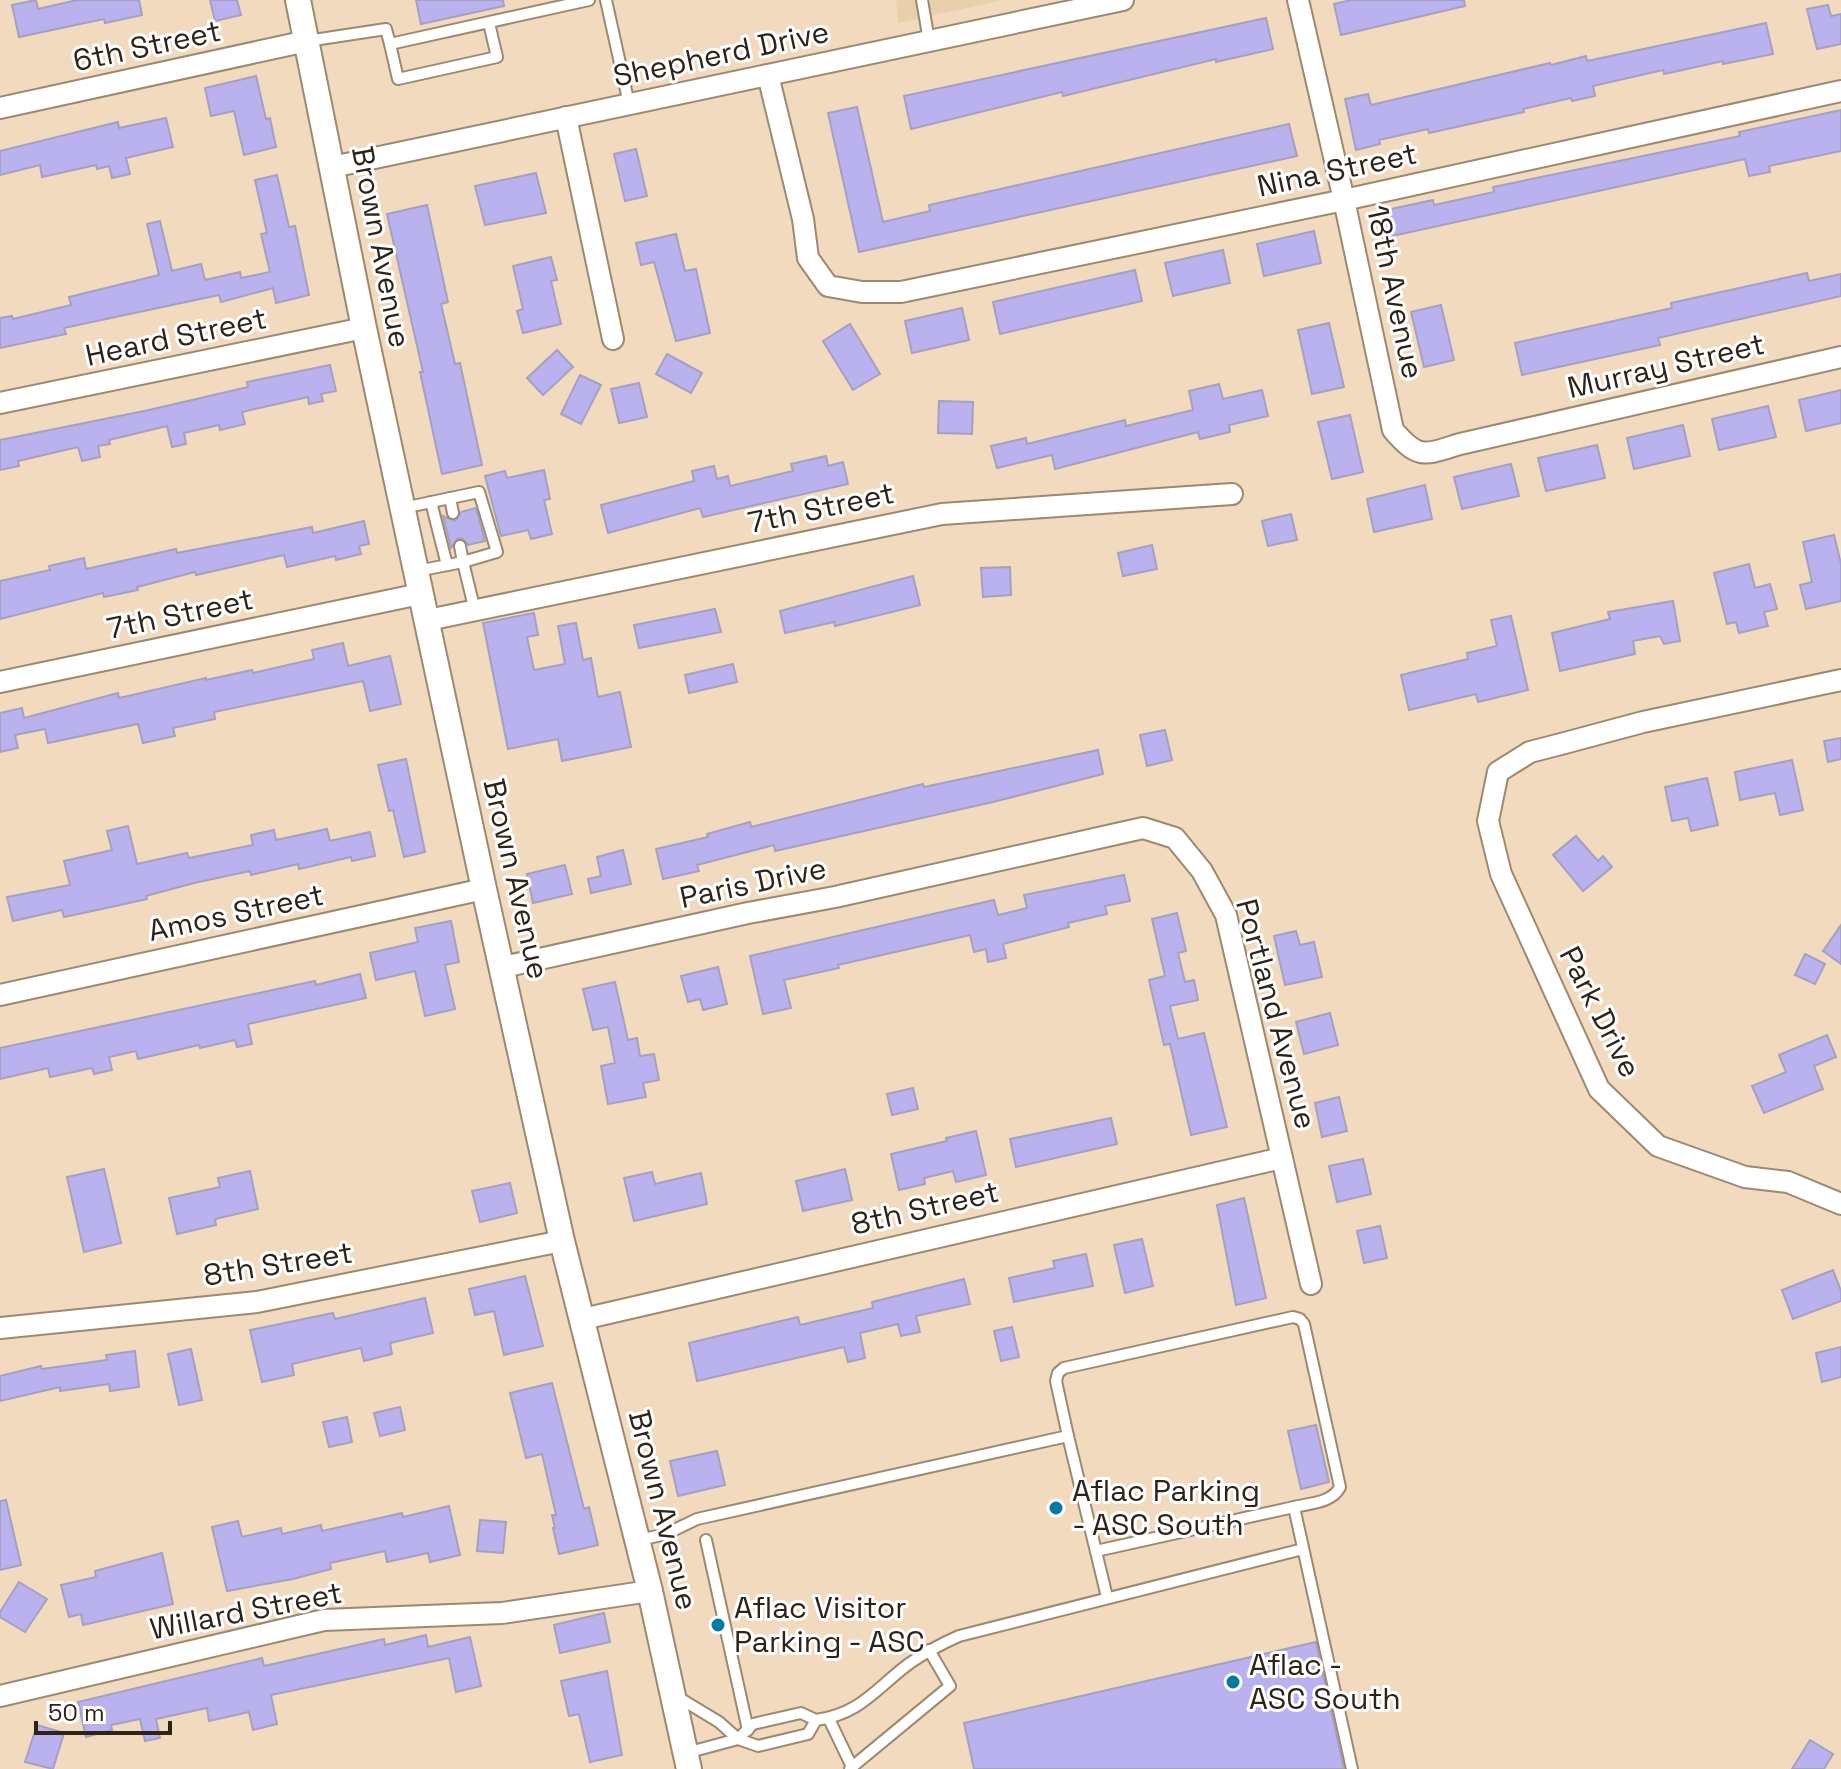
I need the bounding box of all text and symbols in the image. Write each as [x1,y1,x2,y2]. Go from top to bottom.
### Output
street label: 6th Street [70,11,224,80]
street label: Shepherd Drive [609,12,832,95]
street label: Nina Street [1253,134,1420,205]
street label: Brown Avenue [343,143,420,351]
street label: 18th Avenue [1358,201,1433,382]
street label: Heard Street [82,298,270,375]
street label: Murray Street [1564,324,1768,407]
street label: 7th Street [744,473,898,542]
street label: 7th Street [103,579,257,648]
street label: Brown Avenue [474,775,558,983]
street label: Paris Drive [676,848,830,917]
street label: Amos Street [145,875,327,950]
street label: Portland Avenue [1227,894,1326,1133]
street label: Park Drive [1551,940,1650,1084]
street label: 8th Street [847,1172,1002,1243]
street label: 8th Street [201,1232,355,1295]
street label: Brown Avenue [620,1406,707,1614]
place label: Aflac Parking - ASC South [1072,1471,1260,1544]
marker: Aflac Parking - ASC South [1047,1499,1065,1517]
street label: Willard Street [146,1573,345,1648]
place label: Aflac Visitor Parking - ASC [734,1588,925,1661]
marker: Aflac Visitor Parking - ASC [709,1616,727,1634]
place label: Aflac - ASC South [1249,1645,1401,1718]
marker: Aflac - ASC South [1224,1673,1242,1691]
scale bar [36,1685,170,1735]
text: 50 m [48,1697,105,1728]

